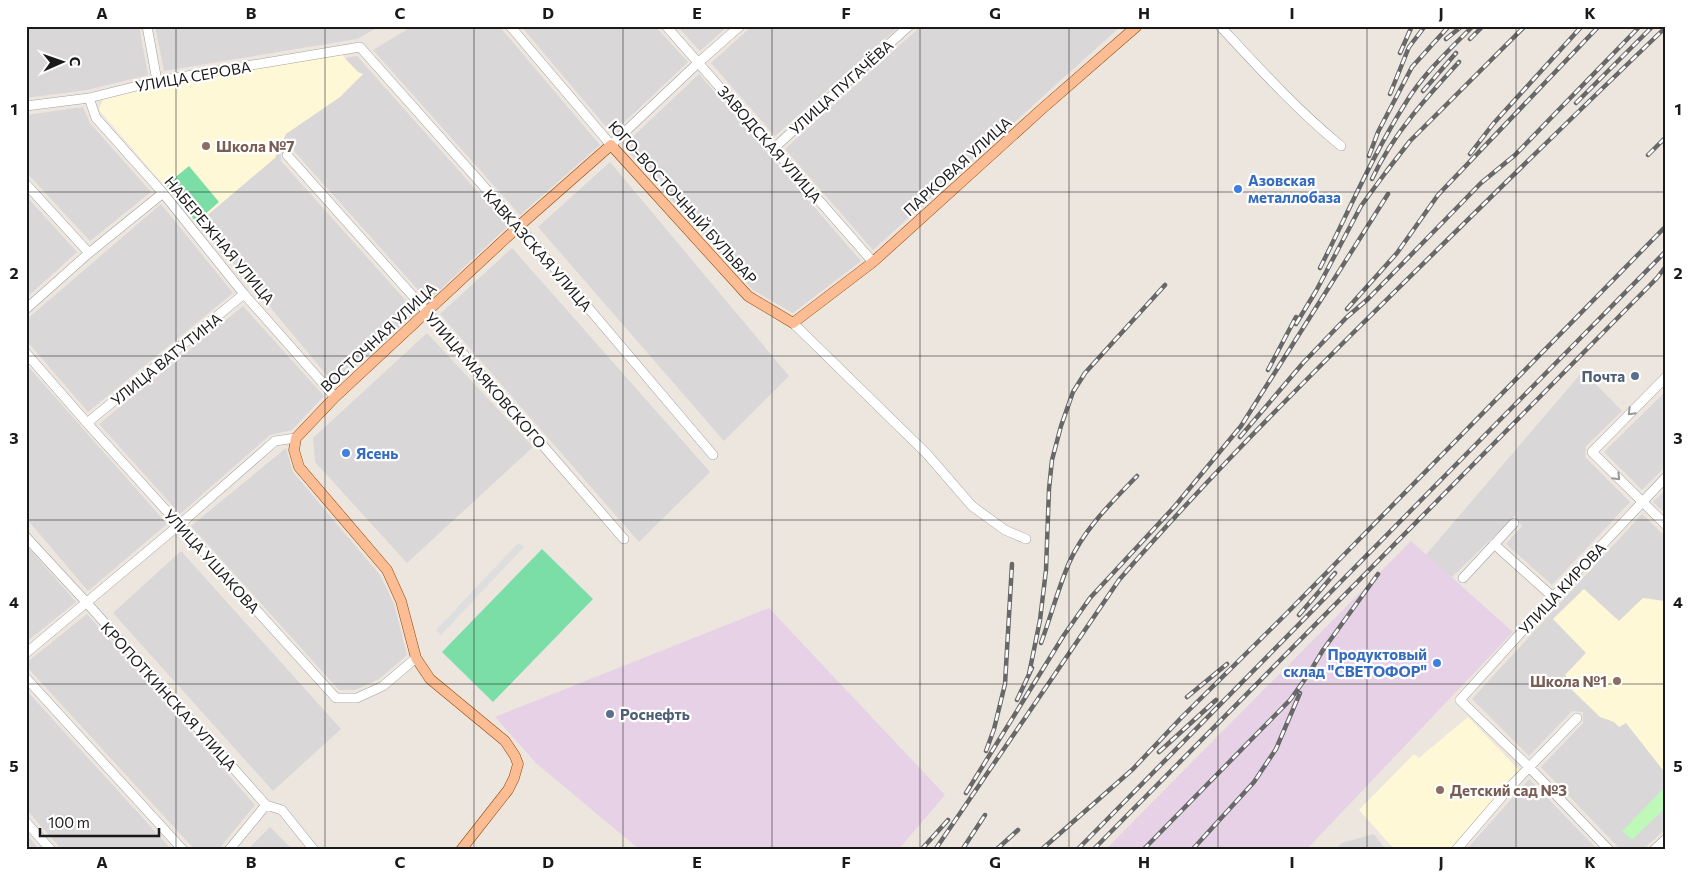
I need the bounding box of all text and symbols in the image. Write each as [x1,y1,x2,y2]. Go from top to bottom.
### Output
text: A [96,3,108,22]
text: B [246,3,257,22]
text: C [395,3,406,22]
text: D [542,3,554,22]
text: E [692,3,702,22]
text: F [841,3,851,22]
text: G [989,3,1001,22]
text: H [1138,3,1150,22]
text: I [1289,3,1295,22]
text: J [1438,3,1444,22]
text: K [1584,3,1596,22]
street label: УЛИЦА ПУГАЧЁВА [786,36,896,138]
north arrow [38,38,88,88]
text: С [67,56,84,67]
street label: УЛИЦА СЕРОВА [134,57,252,95]
street label: ЗАВОДСКАЯ УЛИЦА [714,82,826,206]
text: 1 [10,99,18,118]
text: 1 [1674,99,1682,118]
street label: ПАРКОВАЯ УЛИЦА [899,113,1015,219]
street label: ЮГО-ВОСТОЧНЫЙ БУЛЬВАР [605,117,761,287]
place label: Школа №7 [216,137,295,155]
marker: Школа №7 [200,140,212,152]
place label: Азовская металлобаза [1248,171,1341,206]
street label: НАБЕРЕЖНАЯ УЛИЦА [161,172,279,308]
marker: Азовская металлобаза [1232,183,1244,195]
street label: КАВКАЗСКАЯ УЛИЦА [480,185,596,315]
text: 2 [9,263,19,282]
text: 2 [1673,263,1683,282]
street label: ВОСТОЧНАЯ УЛИЦА [317,279,439,395]
street label: УЛИЦА МАЯКОВСКОГО [422,308,550,452]
street label: УЛИЦА ВАТУТИНА [107,309,225,409]
place label: Почта [1582,367,1625,385]
marker: Почта [1629,370,1641,382]
one-way arrow [1628,406,1637,415]
text: 3 [9,428,19,447]
text: 3 [1673,428,1683,447]
place label: Ясень [356,444,398,462]
marker: Ясень [340,447,352,459]
one-way arrow [1611,471,1620,480]
street label: УЛИЦА УШАКОВА [160,505,264,617]
street label: УЛИЦА КИРОВА [1515,538,1609,638]
text: 4 [9,592,19,611]
text: 4 [1673,592,1683,611]
street label: КРОПОТКИНСКАЯ УЛИЦА [98,618,240,774]
place label: Продуктовый склад "СВЕТОФОР" [1283,645,1427,680]
marker: Продуктовый склад "СВЕТОФОР" [1431,657,1443,669]
place label: Школа №1 [1530,672,1607,690]
marker: Школа №1 [1611,675,1623,687]
place label: Роснефть [620,705,690,723]
marker: Роснефть [604,708,616,720]
text: 5 [9,756,19,775]
text: 5 [1673,756,1683,775]
place label: Детский сад №3 [1450,781,1567,799]
marker: Детский сад №3 [1434,784,1446,796]
scale bar [40,806,159,838]
text: 100 m [48,813,90,831]
text: A [96,852,108,871]
text: B [246,852,257,871]
text: C [395,852,406,871]
text: D [542,852,554,871]
text: E [692,852,702,871]
text: F [841,852,851,871]
text: G [989,852,1001,871]
text: H [1138,852,1150,871]
text: I [1289,852,1295,871]
text: J [1438,852,1444,871]
text: K [1584,852,1596,871]

